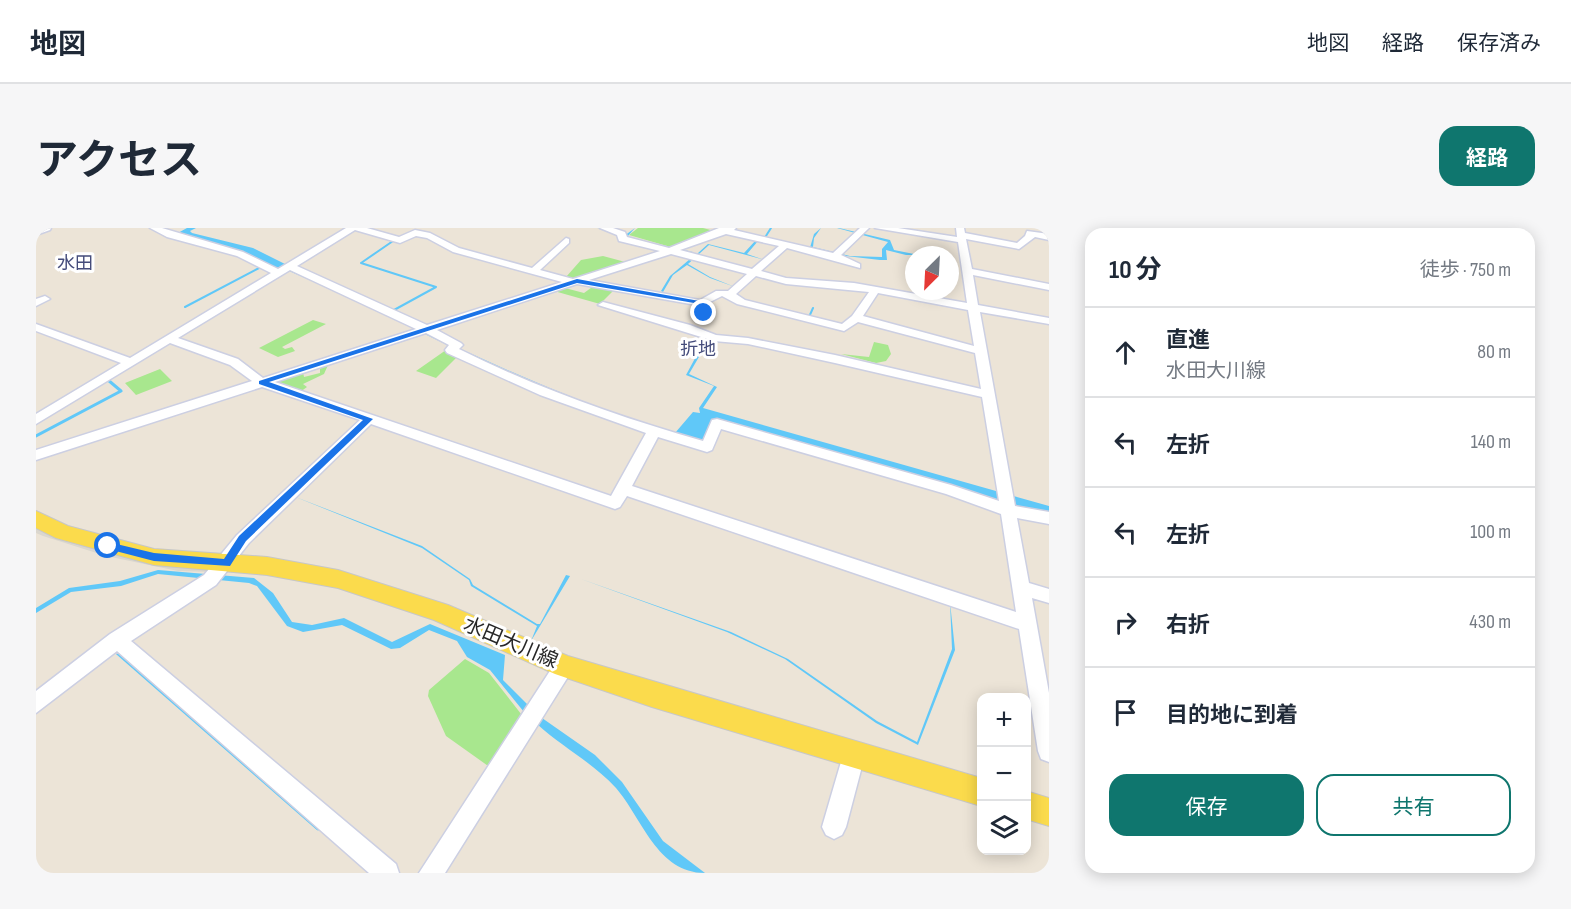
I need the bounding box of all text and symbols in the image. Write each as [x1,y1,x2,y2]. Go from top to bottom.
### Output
text: 地図 [30,28,86,61]
text: 地図 [1307,31,1349,56]
text: 経路 [1382,31,1424,56]
text: 保存済み [1457,31,1541,56]
button: 経路 [1439,126,1535,186]
text: アクセス [36,136,202,187]
north arrow [905,246,959,300]
district label: 水田 [57,253,93,274]
text: 10 分 [1109,255,1162,286]
text: 徒歩 · 750 m [1420,258,1511,282]
route end [690,299,716,325]
text: 直進 [1166,327,1210,354]
icon: ahead [1109,336,1142,369]
district label: 折地 [680,339,716,360]
text: 80 m [1477,340,1511,364]
text: 水田大川線 [1166,359,1266,383]
icon: left [1109,426,1142,459]
text: 140 m [1471,430,1511,454]
text: 左折 [1166,432,1210,459]
icon: left [1109,516,1142,549]
text: 100 m [1470,520,1511,544]
text: 左折 [1166,522,1210,549]
route start [94,532,120,558]
icon: right [1109,606,1142,639]
text: 430 m [1469,610,1511,634]
street label: 水田大川線 [460,612,561,674]
text: 右折 [1166,612,1210,639]
map controls [977,693,1031,855]
button: + [977,693,1031,747]
icon: arrive [1109,696,1142,729]
text: 目的地に到着 [1166,702,1298,729]
button: − [977,747,1031,801]
button: 保存 [1109,774,1304,836]
button: 共有 [1316,774,1511,836]
button: layers [977,801,1031,855]

